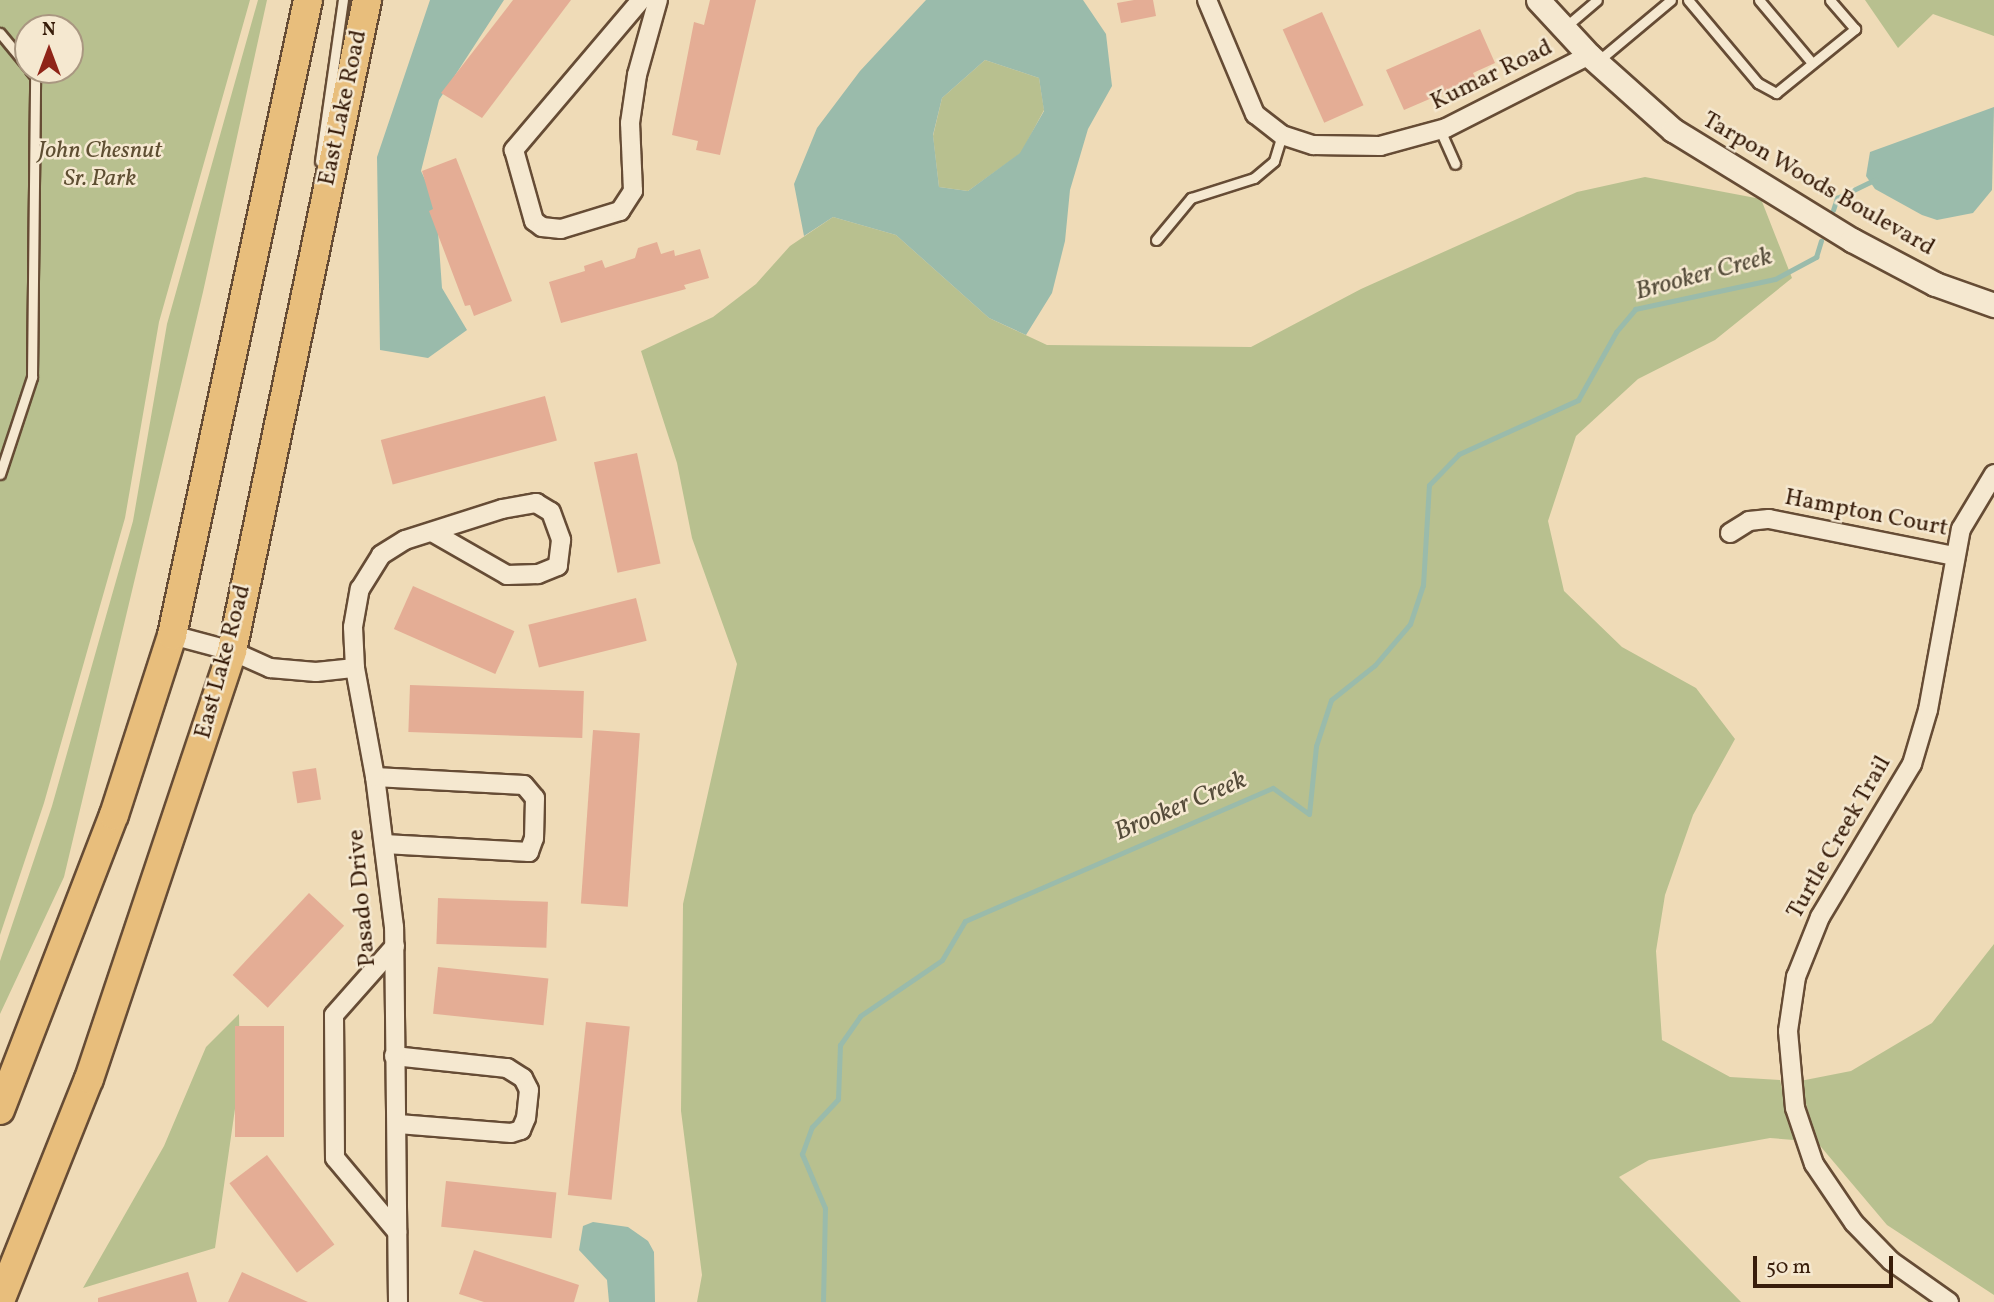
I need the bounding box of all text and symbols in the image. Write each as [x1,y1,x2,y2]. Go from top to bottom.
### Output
north arrow [14,14,84,84]
text: N [42,17,56,43]
street label: East Lake Road [313,28,375,188]
street label: Kumar Road [1426,34,1558,118]
street label: Tarpon Woods Boulevard [1696,106,1940,264]
park label: John Chesnut Sr. Park [38,138,162,194]
water label: Brooker Creek [1632,242,1776,308]
street label: Hampton Court [1782,484,1950,544]
street label: East Lake Road [190,582,258,742]
street label: Turtle Creek Trail [1782,751,1898,925]
water label: Brooker Creek [1110,765,1252,849]
street label: Pasado Drive [343,828,383,968]
scale bar [1756,1242,1896,1286]
text: 50 m [1766,1253,1811,1282]

